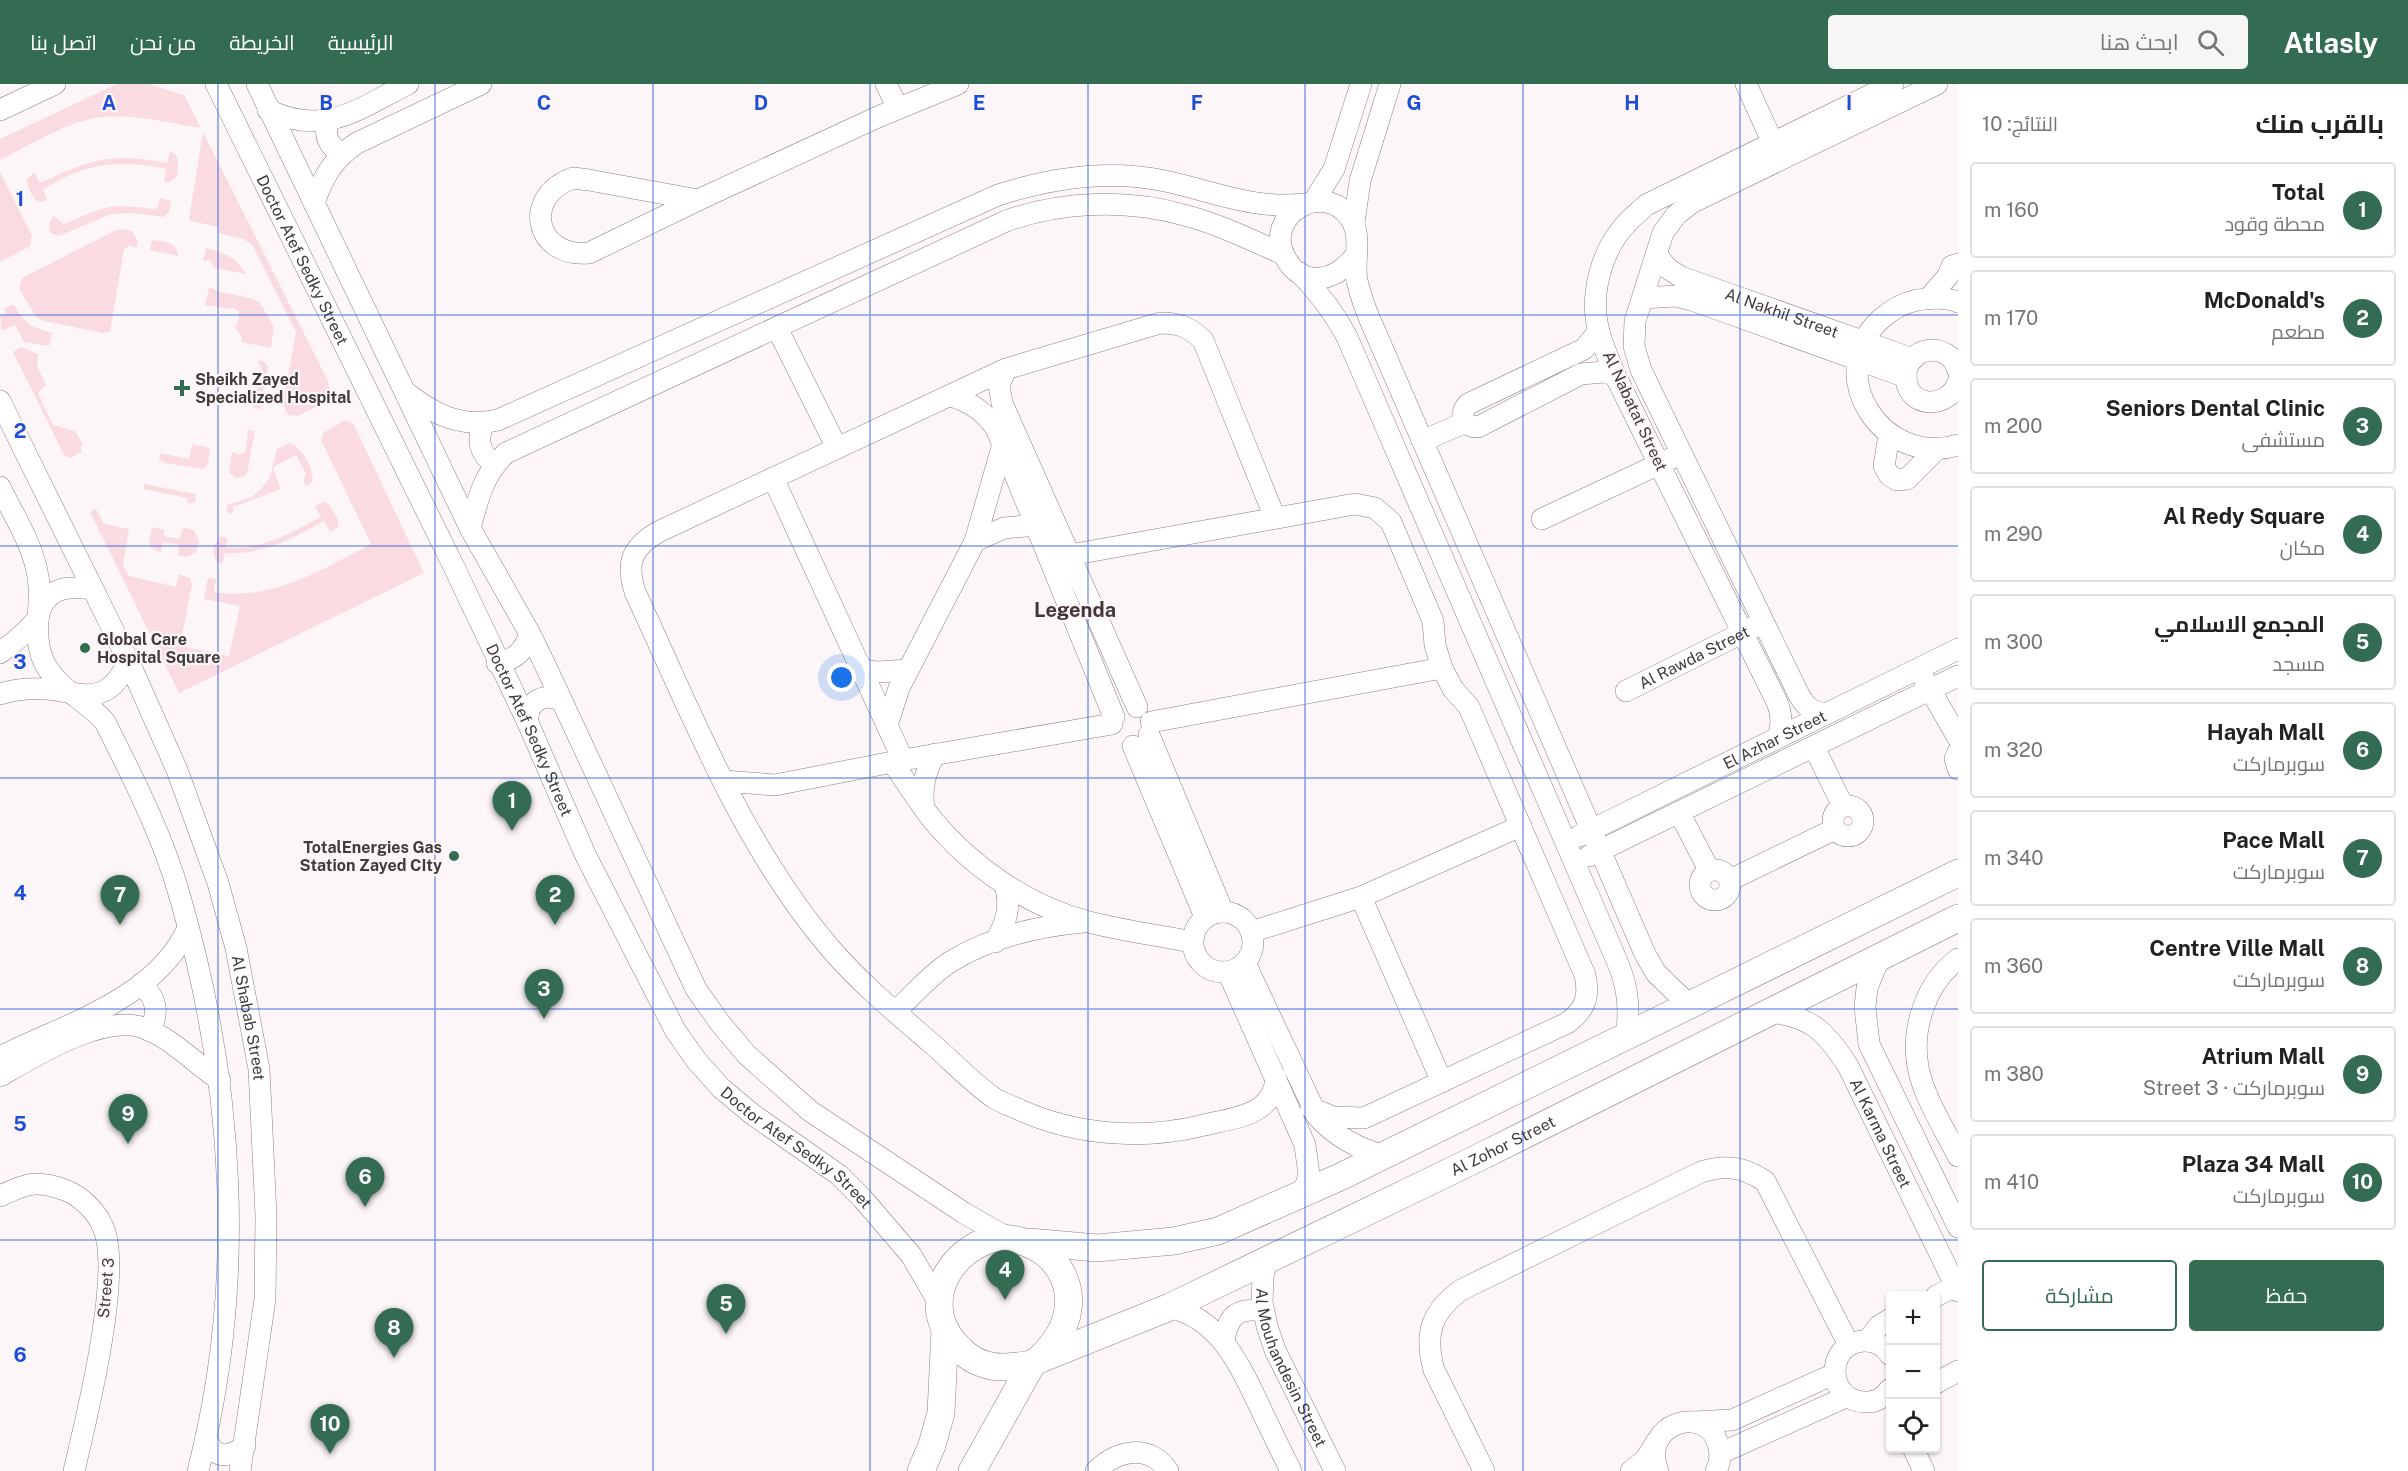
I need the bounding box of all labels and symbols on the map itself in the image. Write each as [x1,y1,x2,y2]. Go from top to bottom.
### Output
text: A [102,91,116,115]
text: B [319,91,333,115]
text: C [537,91,551,115]
text: D [754,91,768,115]
text: E [973,91,985,115]
text: F [1191,91,1203,115]
text: G [1406,91,1422,115]
text: H [1624,91,1640,115]
text: I [1846,91,1852,115]
street label: Doctor Atef Sedky Street [253,172,352,348]
text: 1 [16,187,24,211]
street label: Al Nakhil Street [1723,284,1841,341]
street label: Al Nabatat Street [1599,348,1671,474]
place label: Sheikh Zayed Specialized Hospital [195,370,352,407]
marker: Sheikh Zayed Specialized Hospital [173,379,191,397]
text: 2 [14,419,26,443]
district label: Legenda [1034,598,1116,622]
street label: Al Rawda Street [1636,622,1752,693]
place label: Global Care Hospital Square [97,630,220,667]
marker: Global Care Hospital Square [78,641,92,655]
street label: Doctor Atef Sedky Street [482,641,577,819]
text: 3 [13,650,27,674]
your location [827,663,856,692]
street label: El Azhar Street [1720,706,1829,773]
pin: 1 [492,782,532,831]
place label: TotalEnergies Gas Station Zayed CIty [300,838,442,875]
marker: TotalEnergies Gas Station Zayed CIty [447,849,461,863]
pin: 7 [100,876,140,925]
pin: 2 [536,876,574,925]
text: 4 [13,881,27,905]
street label: Al Shabab Street [228,953,269,1081]
pin: 3 [524,970,564,1019]
street label: Al Karma Street [1846,1075,1916,1191]
street label: Doctor Atef Sedky Street [717,1082,876,1212]
pin: 9 [108,1094,148,1144]
text: 5 [13,1112,27,1136]
street label: Al Zohor Street [1447,1112,1558,1179]
pin: 6 [346,1158,385,1207]
pin: 4 [986,1250,1024,1300]
street label: Street 3 [94,1257,118,1319]
pin: 5 [706,1284,746,1334]
street label: Al Mouhandesin Street [1252,1288,1331,1450]
pin: 8 [374,1308,414,1358]
text: 6 [13,1343,27,1367]
pin: 10 [310,1404,350,1454]

